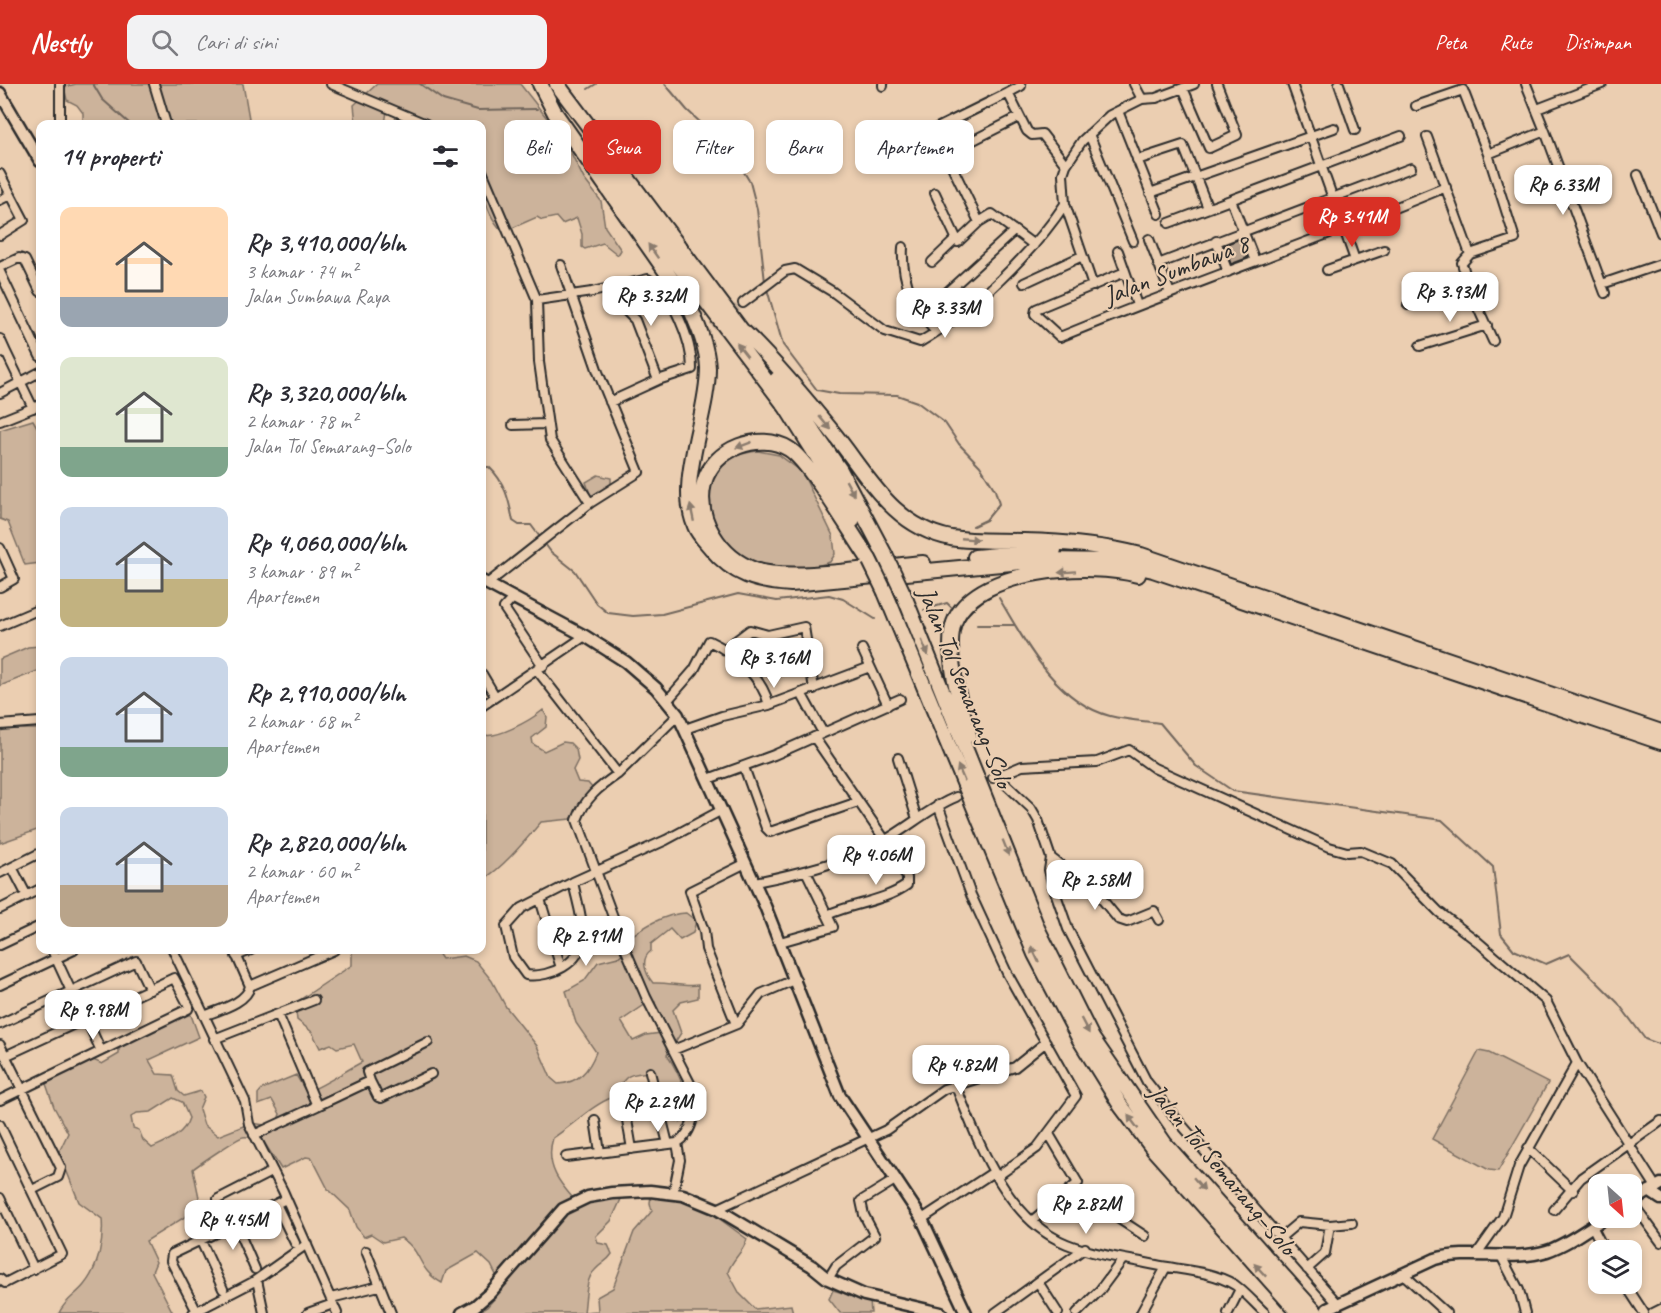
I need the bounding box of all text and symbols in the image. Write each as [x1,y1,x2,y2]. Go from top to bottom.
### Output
search box [127,15,547,69]
text: Nestly [30,25,91,60]
icon: search [148,26,181,59]
text: Cari di sini [196,28,277,56]
text: Peta [1435,29,1466,55]
text: Rute [1499,29,1532,55]
text: Disimpan [1565,29,1631,55]
chip: Beli [504,120,571,174]
chip: Sewa [583,120,661,174]
chip: Filter [673,120,754,174]
chip: Baru [766,120,843,174]
chip: Apartemen [855,120,974,174]
text: 14 properti [60,140,160,173]
icon: filters [429,140,462,173]
pin: Rp 6.33M [1501,165,1625,216]
text: Rp 6.33M [1528,172,1598,197]
pin: Rp 3.41M [1290,197,1414,248]
text: Rp 3.41M [1317,204,1387,229]
text: Rp 3,410,000/bln [246,226,406,259]
street label: Jalan Sumbawa 8 [1097,226,1256,313]
icon: home [108,231,180,303]
one-way arrow [647,243,659,258]
text: 3 kamar · 74 m² [246,259,357,284]
pin: Rp 3.93M [1388,272,1512,323]
pin: Rp 3.32M [589,276,713,327]
text: Rp 3.93M [1416,279,1484,304]
text: Rp 3.32M [616,283,686,308]
text: Jalan Sumbawa Raya [246,284,389,309]
pin: Rp 3.33M [883,288,1007,339]
text: Rp 3.33M [910,295,980,320]
one-way arrow [736,342,749,358]
text: Rp 3,320,000/bln [246,376,406,409]
icon: home [108,381,180,453]
text: 2 kamar · 78 m² [246,409,357,434]
one-way arrow [818,415,831,431]
text: Jalan Tol Semarang–Solo [246,434,411,459]
one-way arrow [734,441,752,451]
one-way arrow [845,480,855,497]
one-way arrow [687,504,696,523]
text: Rp 4,060,000/bln [246,526,406,559]
icon: home [108,531,180,603]
one-way arrow [961,534,980,544]
text: 3 kamar · 89 m² [246,559,357,584]
one-way arrow [1057,567,1076,576]
street label: Jalan Tol Semarang–Solo [909,580,1022,795]
text: Apartemen [246,584,319,609]
pin: Rp 3.16M [712,638,836,689]
one-way arrow [920,639,930,657]
text: Rp 3.16M [739,645,809,670]
text: Rp 2,910,000/bln [246,676,405,709]
icon: home [108,681,180,753]
text: 2 kamar · 68 m² [246,709,357,734]
text: Apartemen [246,734,319,759]
one-way arrow [956,764,966,782]
text: Rp 2,820,000/bln [246,826,406,859]
icon: home [108,831,180,903]
pin: Rp 4.06M [814,835,938,886]
one-way arrow [1001,839,1011,857]
text: Rp 4.06M [841,842,911,867]
text: 2 kamar · 60 m² [246,859,357,884]
pin: Rp 2.58M [1033,860,1157,911]
text: Rp 2.58M [1061,867,1129,892]
text: Apartemen [246,884,319,909]
pin: Rp 2.91M [524,916,648,967]
text: Rp 2.91M [552,923,620,948]
one-way arrow [1031,945,1040,962]
pin: Rp 9.98M [31,990,155,1041]
text: Rp 9.98M [59,997,127,1022]
one-way arrow [1080,1018,1090,1035]
pin: Rp 4.82M [899,1045,1023,1096]
text: Rp 4.82M [926,1052,996,1077]
street label: Jalan Tol Semarang–Solo [1140,1075,1306,1264]
pin: Rp 2.29M [596,1082,720,1133]
text: Rp 2.29M [624,1089,692,1114]
one-way arrow [1127,1115,1139,1131]
north arrow [1588,1174,1642,1228]
map controls [1588,1174,1642,1294]
one-way arrow [1192,1176,1205,1191]
pin: Rp 2.82M [1024,1184,1148,1235]
text: Rp 2.82M [1051,1191,1121,1216]
pin: Rp 4.45M [171,1200,295,1251]
text: Rp 4.45M [199,1207,267,1232]
button: layers [1588,1240,1642,1294]
one-way arrow [1254,1263,1267,1278]

